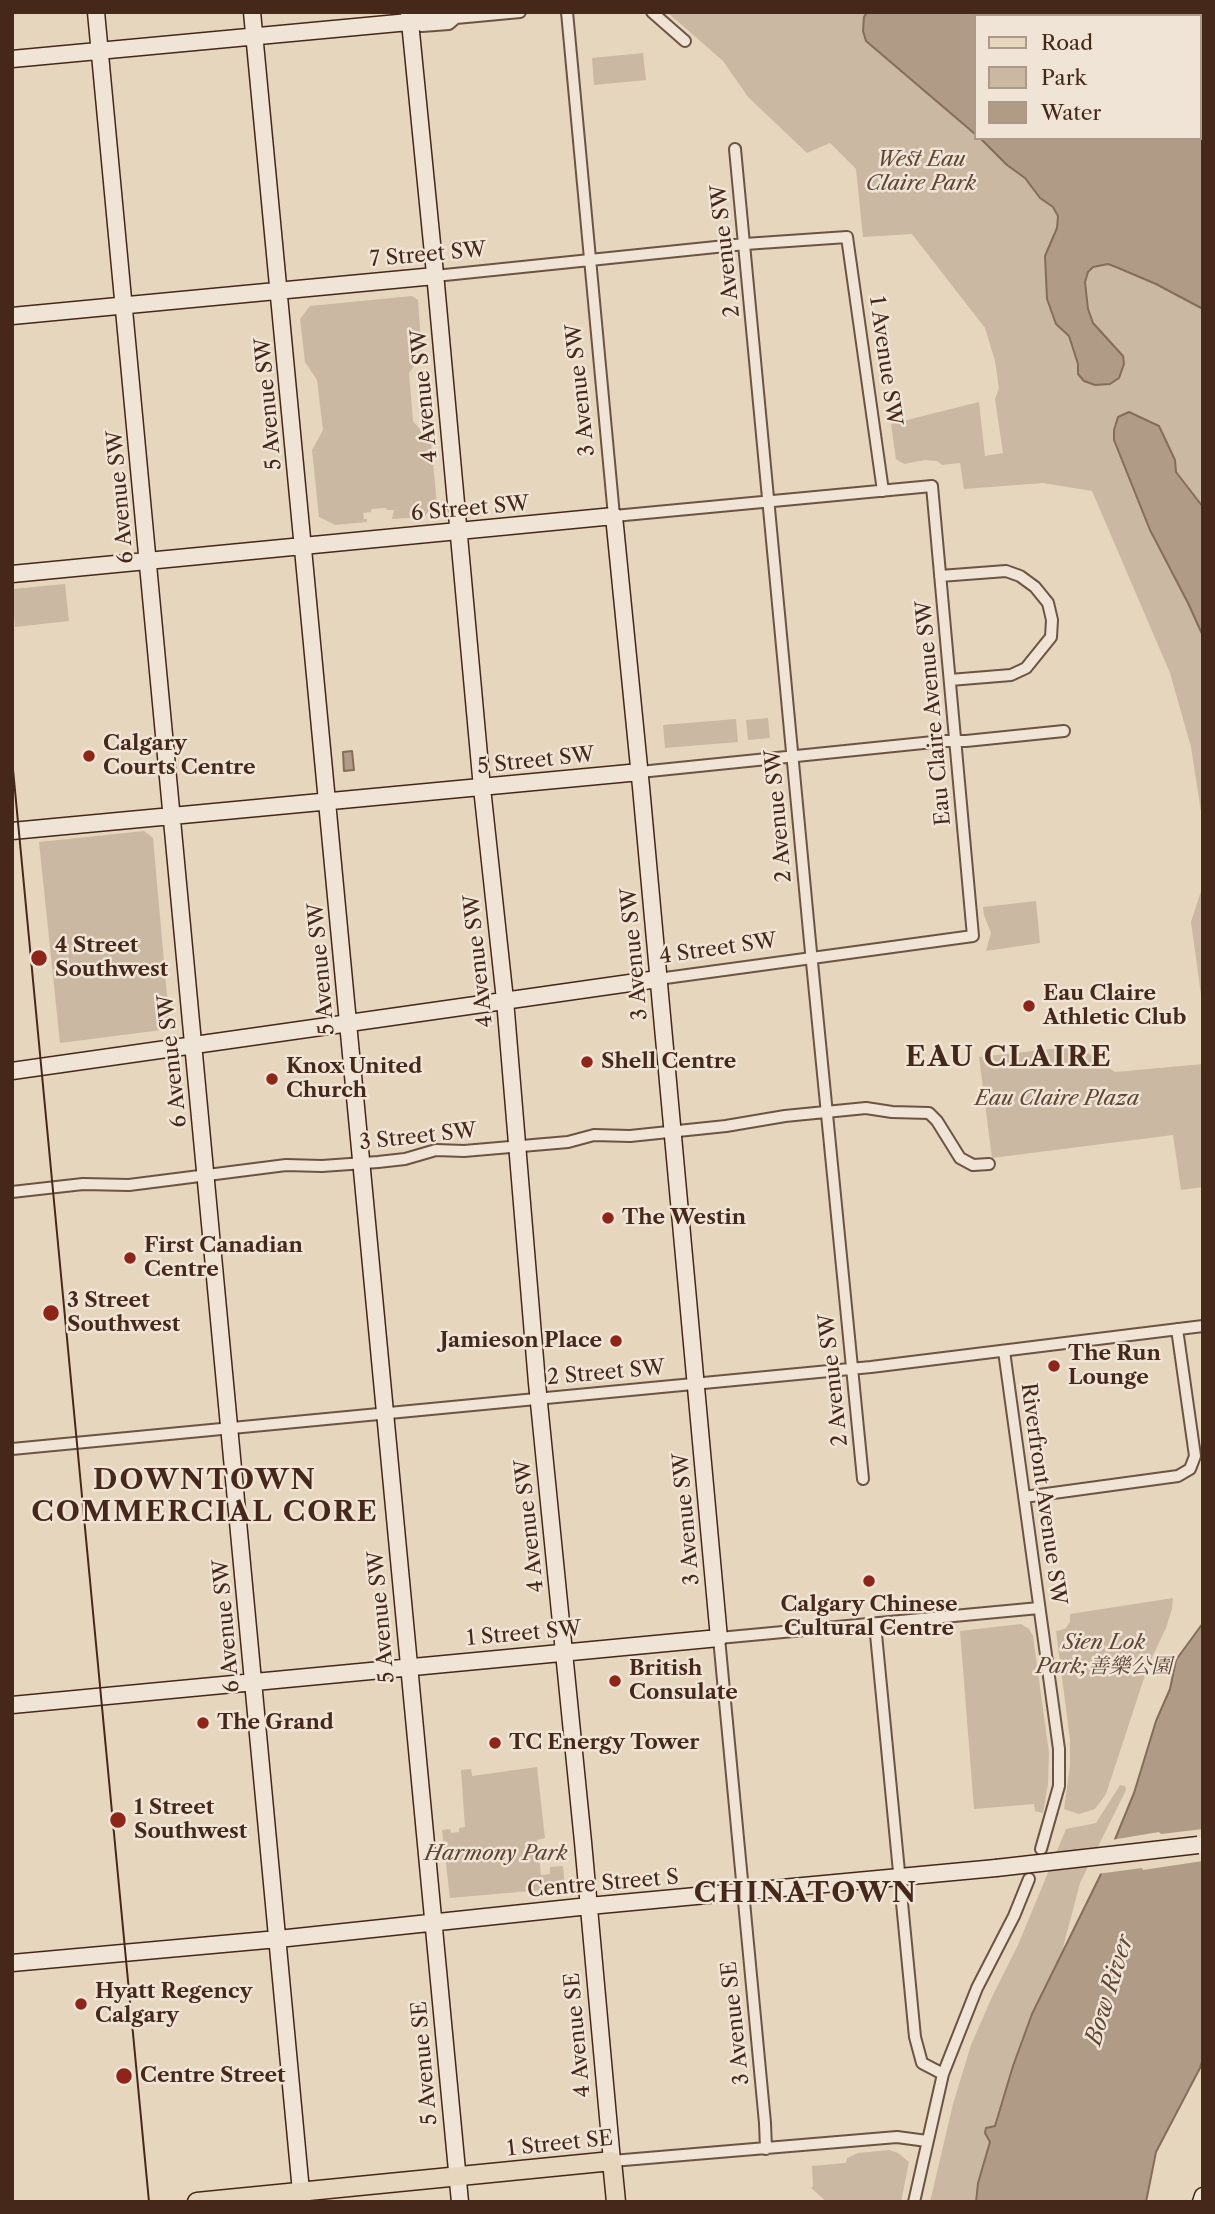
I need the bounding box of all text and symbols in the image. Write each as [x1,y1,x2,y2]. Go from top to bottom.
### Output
legend [974,14,1201,140]
text: Road [1041,30,1093,55]
text: Park [1041,65,1087,90]
text: Water [1041,100,1101,125]
park label: West Eau Claire Park [866,147,976,197]
street label: 2 Avenue SW [706,183,746,319]
street label: 7 Street SW [369,237,487,273]
street label: 1 Avenue SW [863,295,907,427]
street label: 3 Avenue SW [562,323,600,457]
street label: 4 Avenue SW [407,328,443,464]
street label: 5 Avenue SW [251,337,287,471]
street label: 6 Avenue SW [103,429,139,565]
street label: 6 Street SW [410,491,530,527]
street label: Eau Claire Avenue SW [912,599,956,827]
place label: Calgary Courts Centre [103,731,256,781]
street label: 5 Street SW [476,742,596,780]
marker: Calgary Courts Centre [81,748,97,764]
street label: 2 Avenue SW [761,748,797,884]
street label: 3 Avenue SW [617,887,653,1021]
street label: 4 Avenue SW [459,893,499,1029]
street label: 5 Avenue SW [304,902,340,1036]
street label: 4 Street SW [658,928,778,970]
place label: 4 Street Southwest [55,933,168,983]
marker: 4 Street Southwest [29,948,49,968]
place label: Eau Claire Athletic Club [1043,981,1186,1031]
street label: 6 Avenue SW [153,993,193,1129]
marker: Eau Claire Athletic Club [1021,998,1037,1014]
district label: EAU CLAIRE [906,1041,1112,1075]
place label: Shell Centre [601,1049,736,1075]
place label: Knox United Church [286,1054,422,1104]
marker: Shell Centre [579,1054,595,1070]
marker: Knox United Church [264,1071,280,1087]
park label: Eau Claire Plaza [975,1086,1139,1112]
street label: 3 Street SW [358,1118,478,1156]
place label: The Westin [622,1205,746,1231]
marker: The Westin [600,1210,616,1226]
place label: First Canadian Centre [144,1233,303,1283]
marker: First Canadian Centre [122,1250,138,1266]
place label: 3 Street Southwest [67,1288,180,1338]
marker: 3 Street Southwest [41,1303,61,1323]
street label: 2 Avenue SW [814,1312,854,1448]
place label: Jamieson Place [440,1328,602,1354]
marker: Jamieson Place [608,1333,624,1349]
place label: The Run Lounge [1068,1341,1161,1391]
street label: 2 Street SW [546,1355,666,1391]
marker: The Run Lounge [1046,1358,1062,1374]
street label: Riverfront Avenue SW [1015,1381,1071,1607]
street label: 3 Avenue SW [669,1452,705,1586]
street label: 4 Avenue SW [510,1458,550,1594]
district label: DOWNTOWN COMMERCIAL CORE [33,1464,377,1530]
street label: 5 Avenue SW [364,1550,400,1684]
street label: 6 Avenue SW [209,1558,245,1694]
marker: Calgary Chinese Cultural Centre [861,1573,877,1589]
place label: Calgary Chinese Cultural Centre [780,1592,958,1642]
street label: 1 Street SW [466,1616,582,1652]
park label: Sien Lok Park;善樂公園 [1036,1630,1172,1680]
place label: British Consulate [629,1656,738,1706]
marker: British Consulate [607,1673,623,1689]
place label: The Grand [217,1710,334,1736]
marker: The Grand [195,1715,211,1731]
place label: TC Energy Tower [509,1730,700,1756]
marker: TC Energy Tower [487,1735,503,1751]
place label: 1 Street Southwest [134,1795,247,1845]
marker: 1 Street Southwest [108,1810,128,1830]
park label: Harmony Park [424,1841,568,1867]
street label: Centre Street S [526,1865,680,1903]
district label: CHINATOWN [695,1877,917,1911]
water label: Bow River [1080,1931,1140,2049]
street label: 3 Avenue SE [717,1960,755,2086]
street label: 4 Avenue SE [560,1972,596,2098]
place label: Hyatt Regency Calgary [95,1979,252,2029]
marker: Hyatt Regency Calgary [73,1996,89,2012]
street label: 5 Avenue SE [407,2000,443,2126]
place label: Centre Street [140,2063,285,2089]
marker: Centre Street [114,2066,134,2086]
street label: 1 Street SE [506,2126,614,2162]

